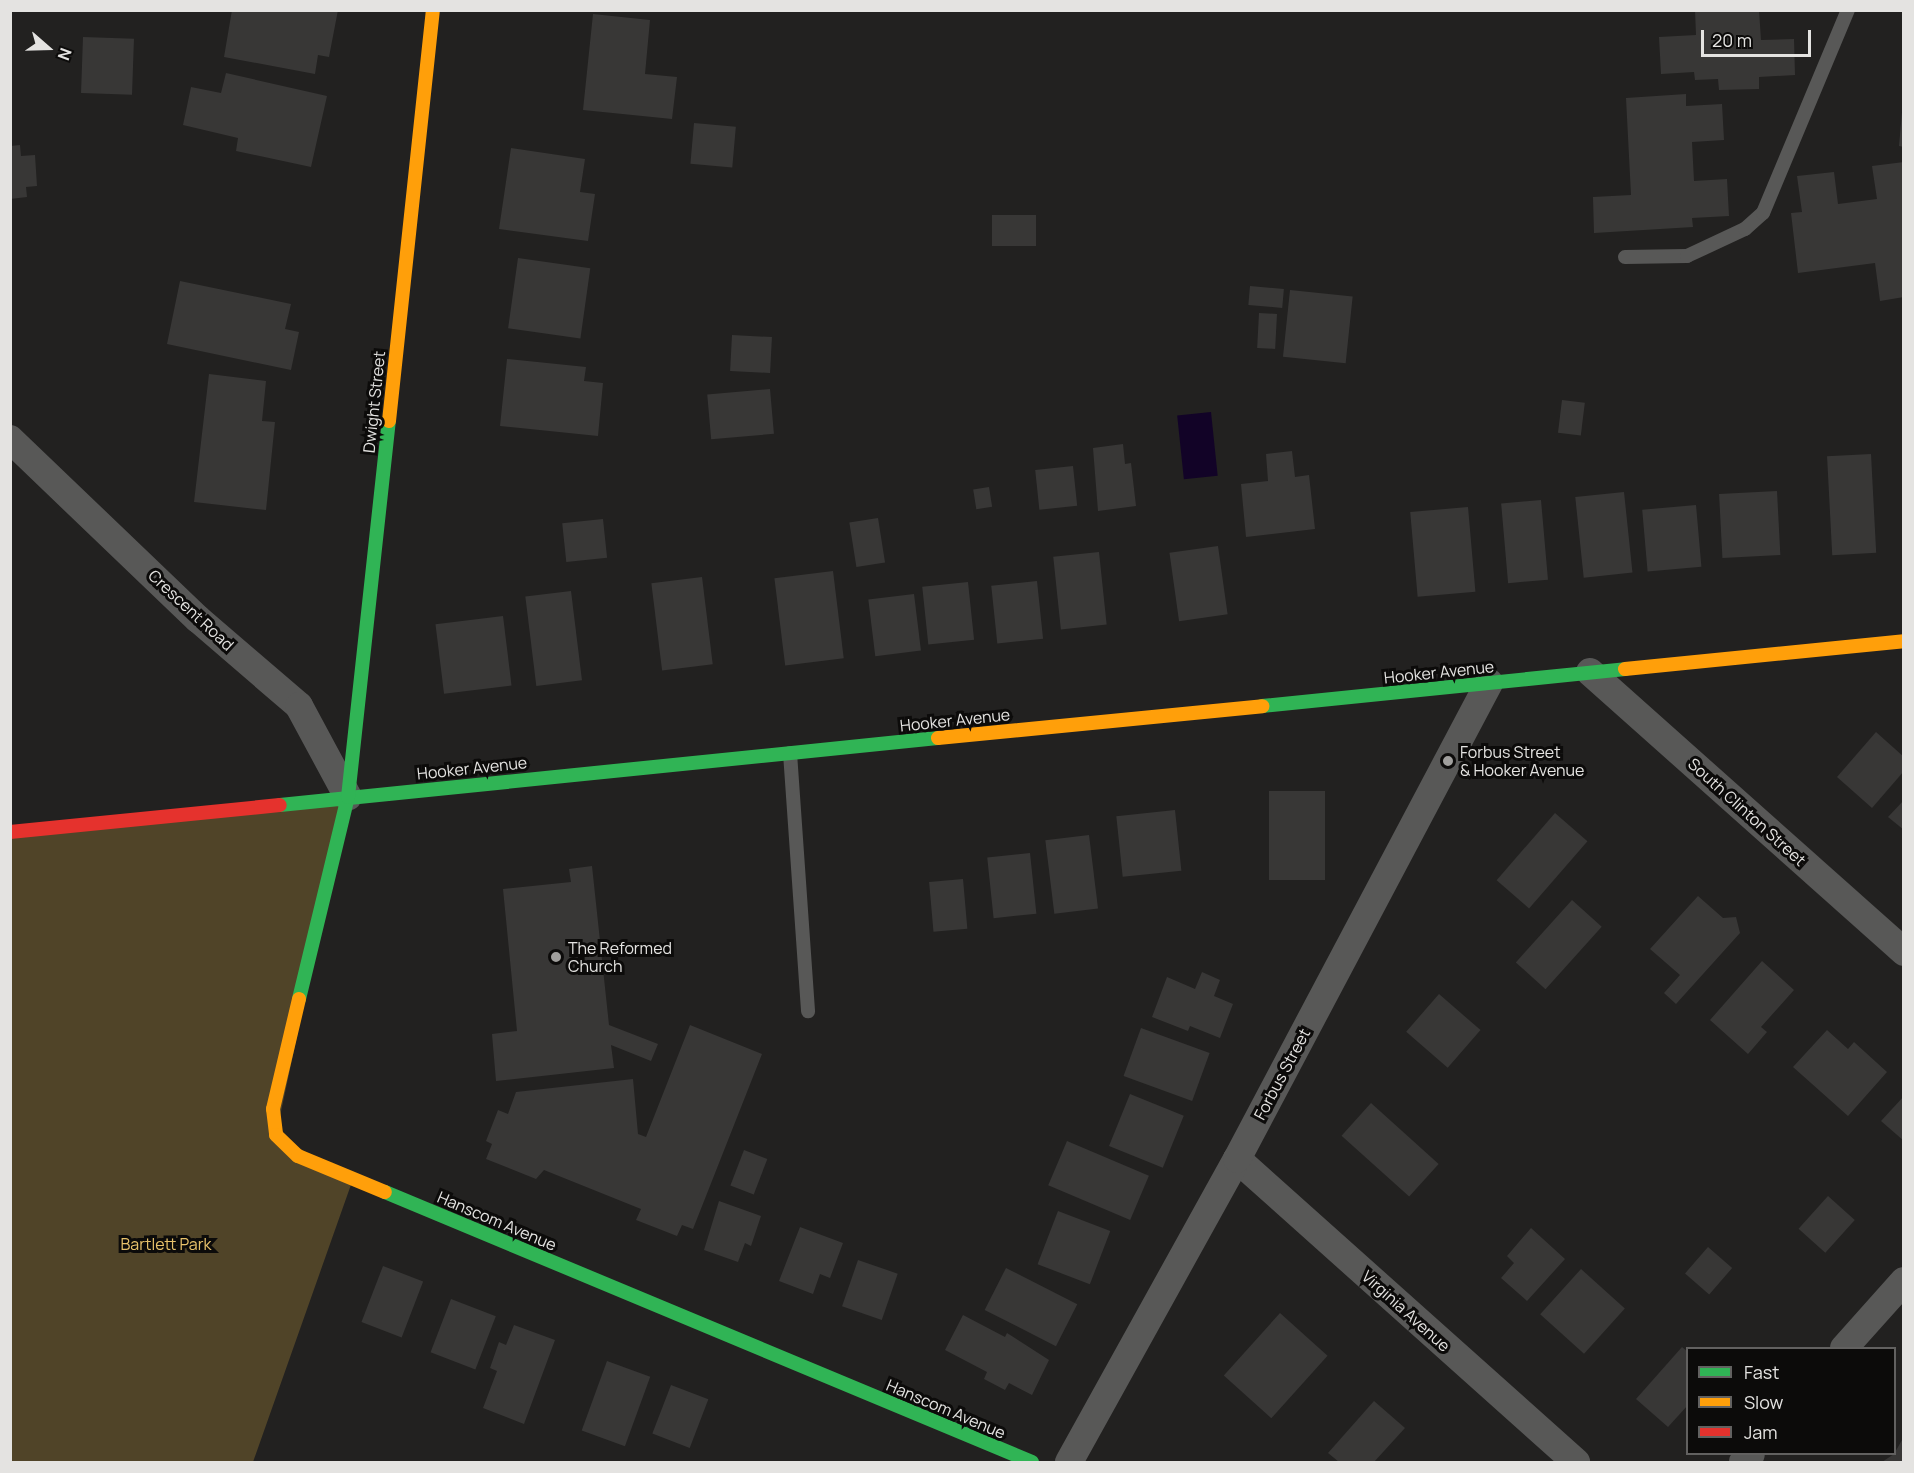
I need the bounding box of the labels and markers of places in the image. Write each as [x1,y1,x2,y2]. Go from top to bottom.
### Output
place label: Forbus Street & Hooker Avenue [1460,742,1584,780]
marker: Forbus Street & Hooker Avenue [1441,754,1455,768]
place label: The Reformed Church [568,938,672,976]
marker: The Reformed Church [549,950,563,964]

